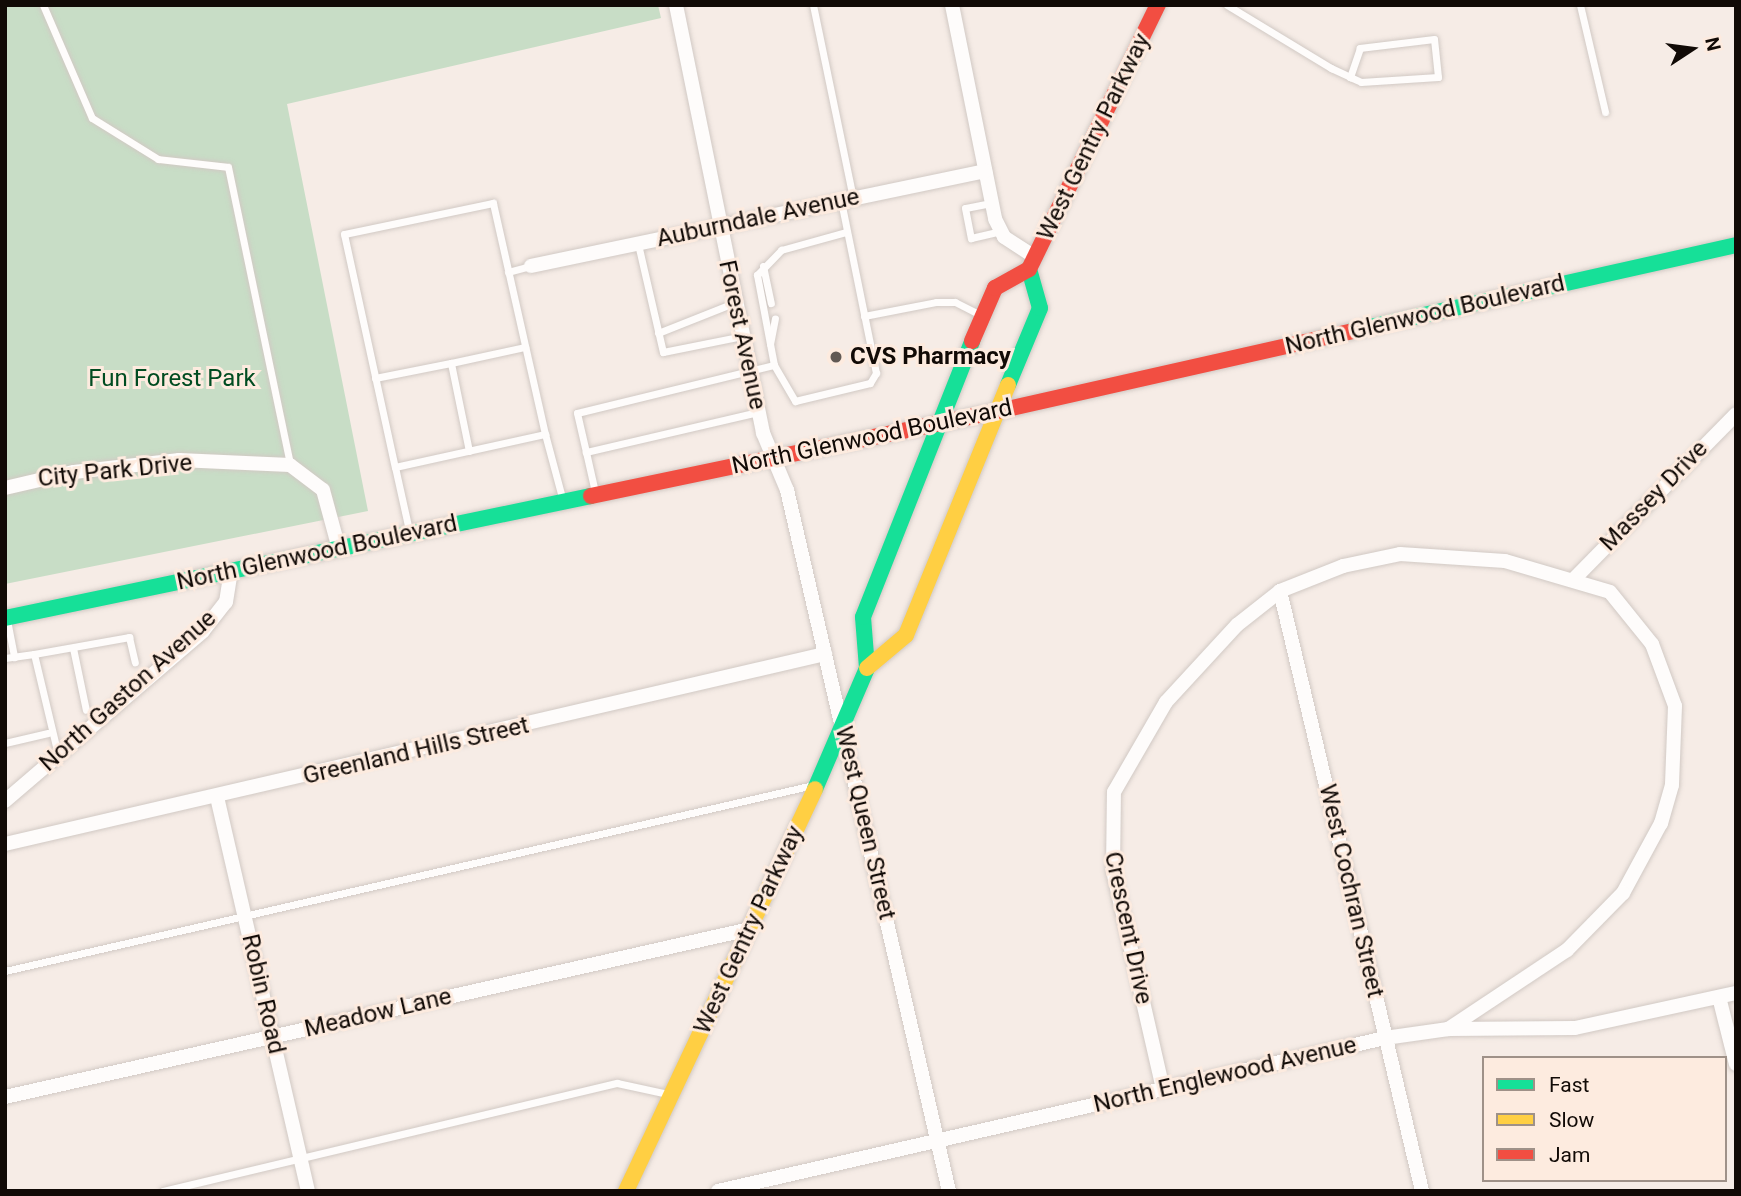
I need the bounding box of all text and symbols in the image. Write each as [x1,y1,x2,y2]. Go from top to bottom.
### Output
north arrow [1657,14,1727,84]
street label: West Gentry Parkway [1031,29,1157,245]
text: N [1700,35,1726,53]
street label: Auburndale Avenue [654,182,862,254]
street label: Forest Avenue [712,258,772,412]
street label: North Glenwood Boulevard [1283,269,1567,361]
place label: CVS Pharmacy [850,343,1011,371]
marker: CVS Pharmacy [828,349,844,365]
park label: Fun Forest Park [88,365,256,393]
street label: North Glenwood Boulevard [729,393,1015,481]
street label: Massey Drive [1594,435,1714,557]
street label: City Park Drive [36,449,194,493]
street label: North Glenwood Boulevard [174,509,460,597]
street label: North Gaston Avenue [34,604,222,778]
street label: Greenland Hills Street [300,711,532,791]
street label: West Queen Street [829,724,901,922]
street label: West Cochran Street [1312,781,1390,1001]
street label: West Gentry Parkway [688,821,810,1039]
street label: Crescent Drive [1098,849,1158,1007]
street label: Robin Road [235,931,291,1057]
street label: Meadow Lane [302,982,454,1044]
street label: North Englewood Avenue [1091,1031,1359,1119]
legend [1482,1056,1727,1182]
text: Fast [1549,1073,1589,1097]
text: Slow [1549,1108,1594,1132]
text: Jam [1549,1143,1590,1167]

